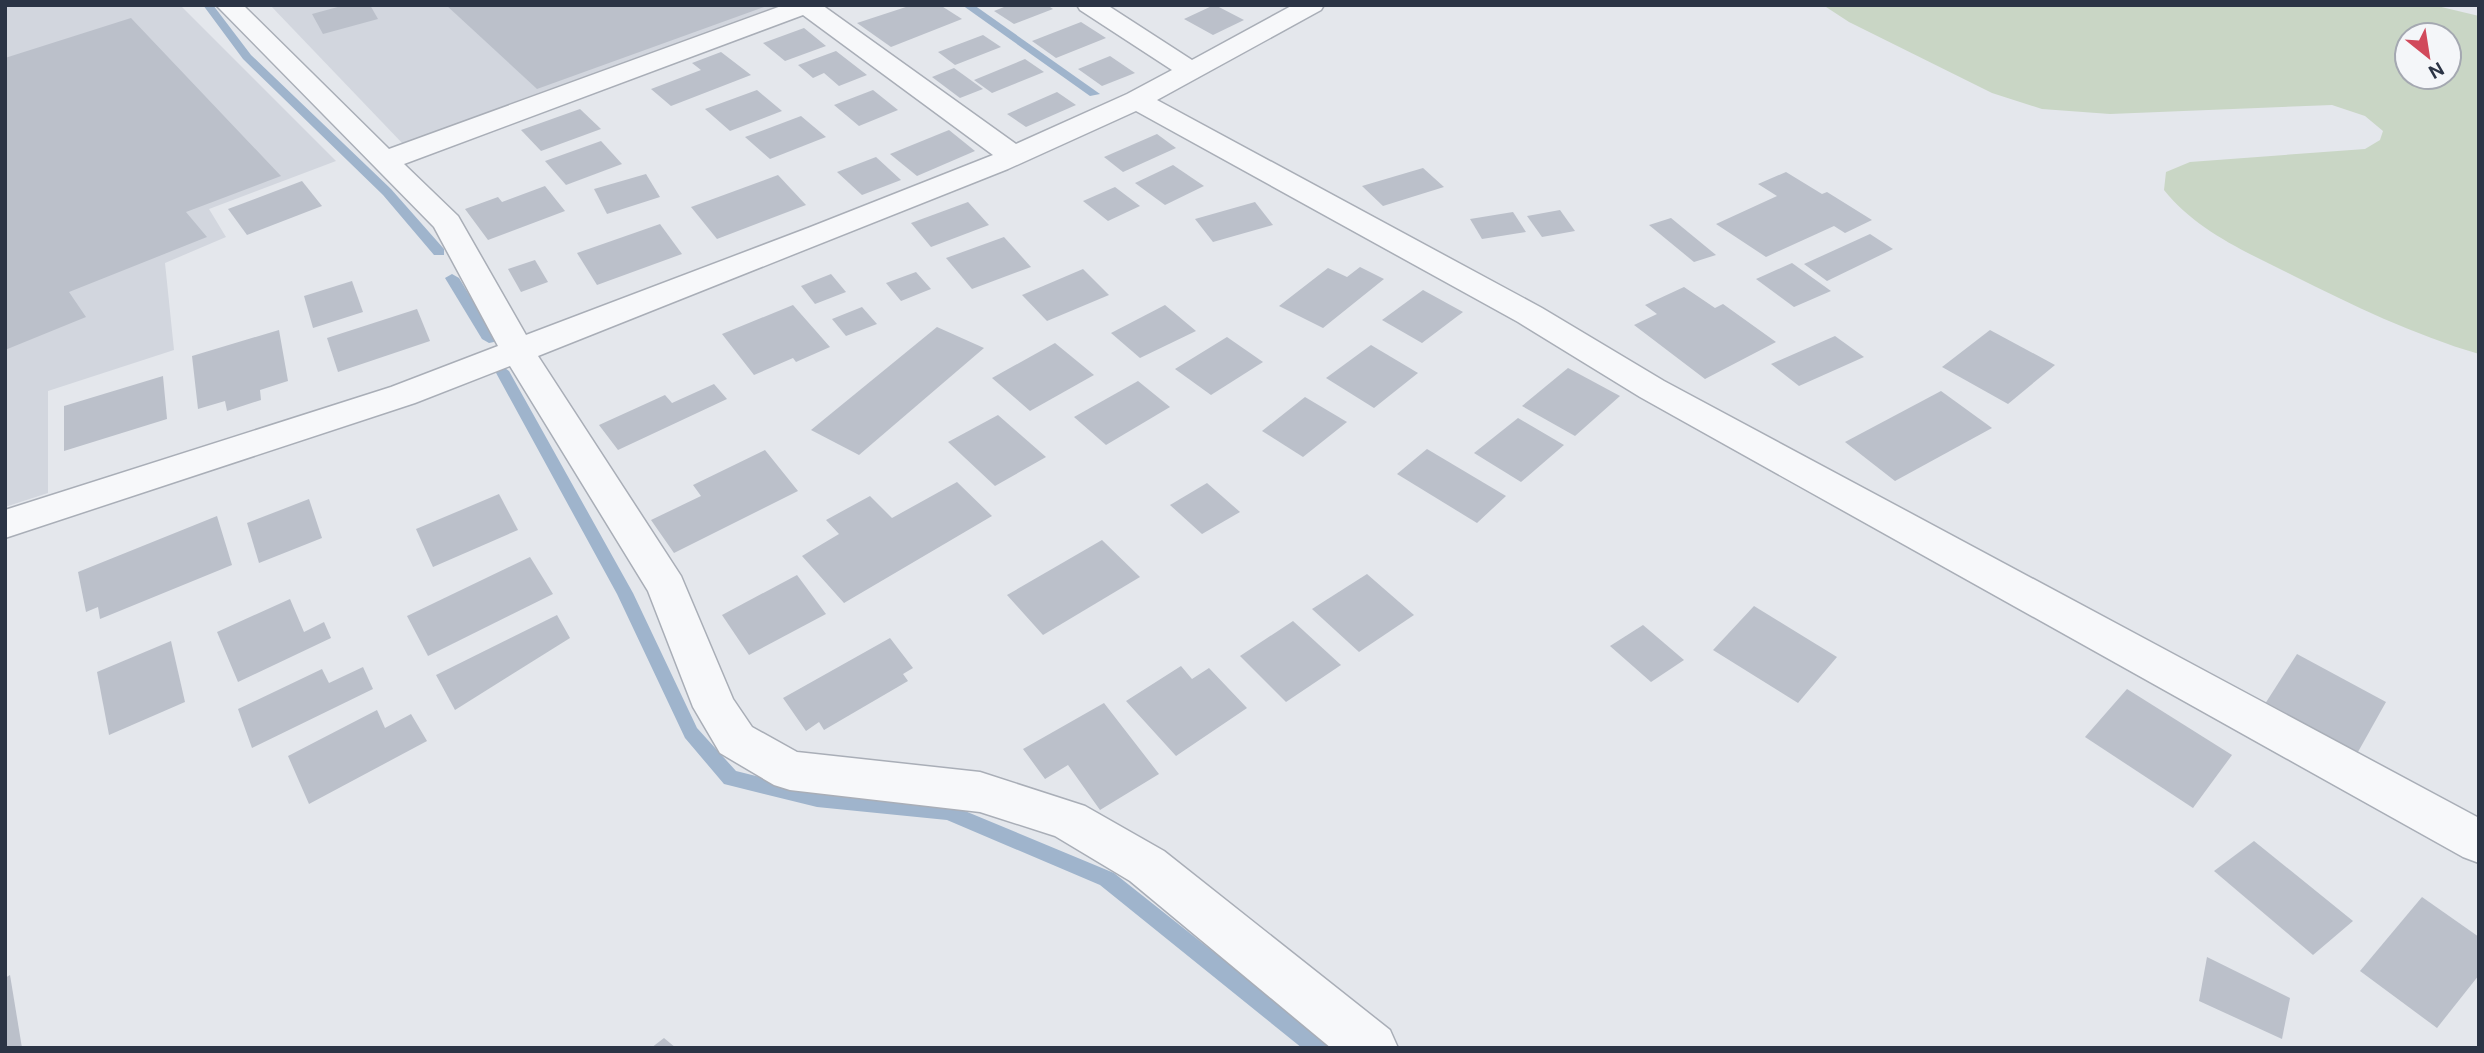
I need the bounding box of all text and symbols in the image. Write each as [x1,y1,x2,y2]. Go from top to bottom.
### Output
north arrow [2393,21,2463,91]
text: N [2424,56,2449,85]

